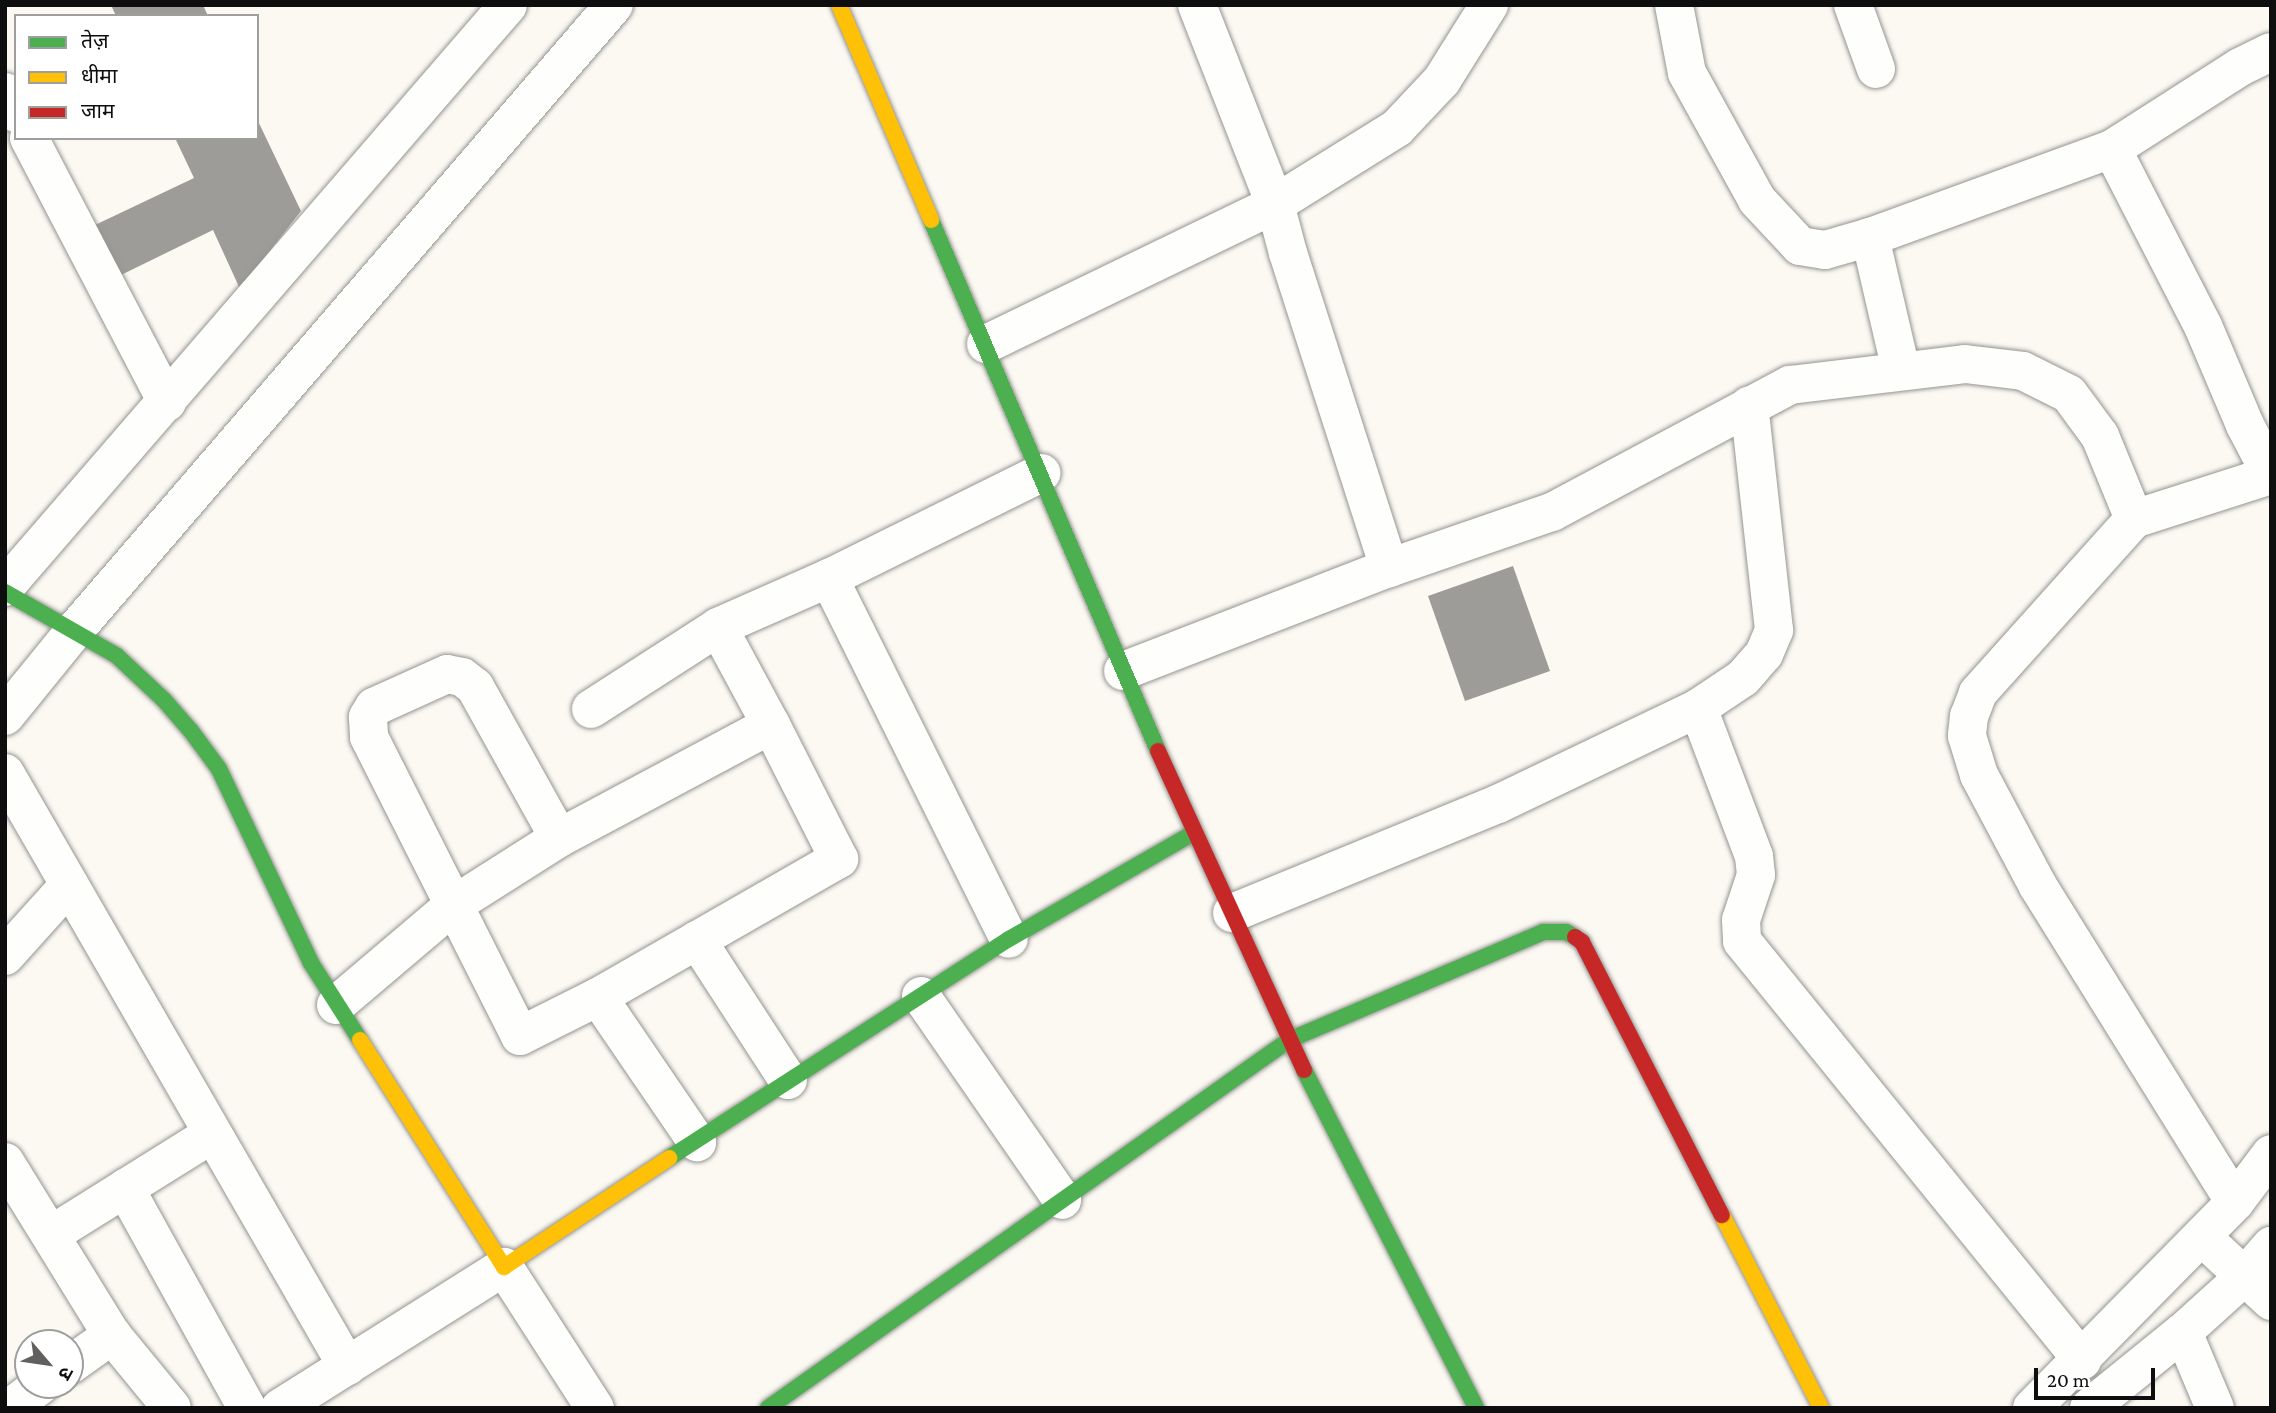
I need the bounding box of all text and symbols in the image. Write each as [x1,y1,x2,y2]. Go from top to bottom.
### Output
legend [14,14,259,140]
text: तेज़ [81,29,109,53]
text: धीमा [81,64,117,88]
text: जाम [81,99,115,123]
north arrow [14,1329,84,1399]
scale bar [2038,1354,2159,1398]
text: उ [54,1363,78,1383]
text: 20 m [2047,1368,2090,1392]

